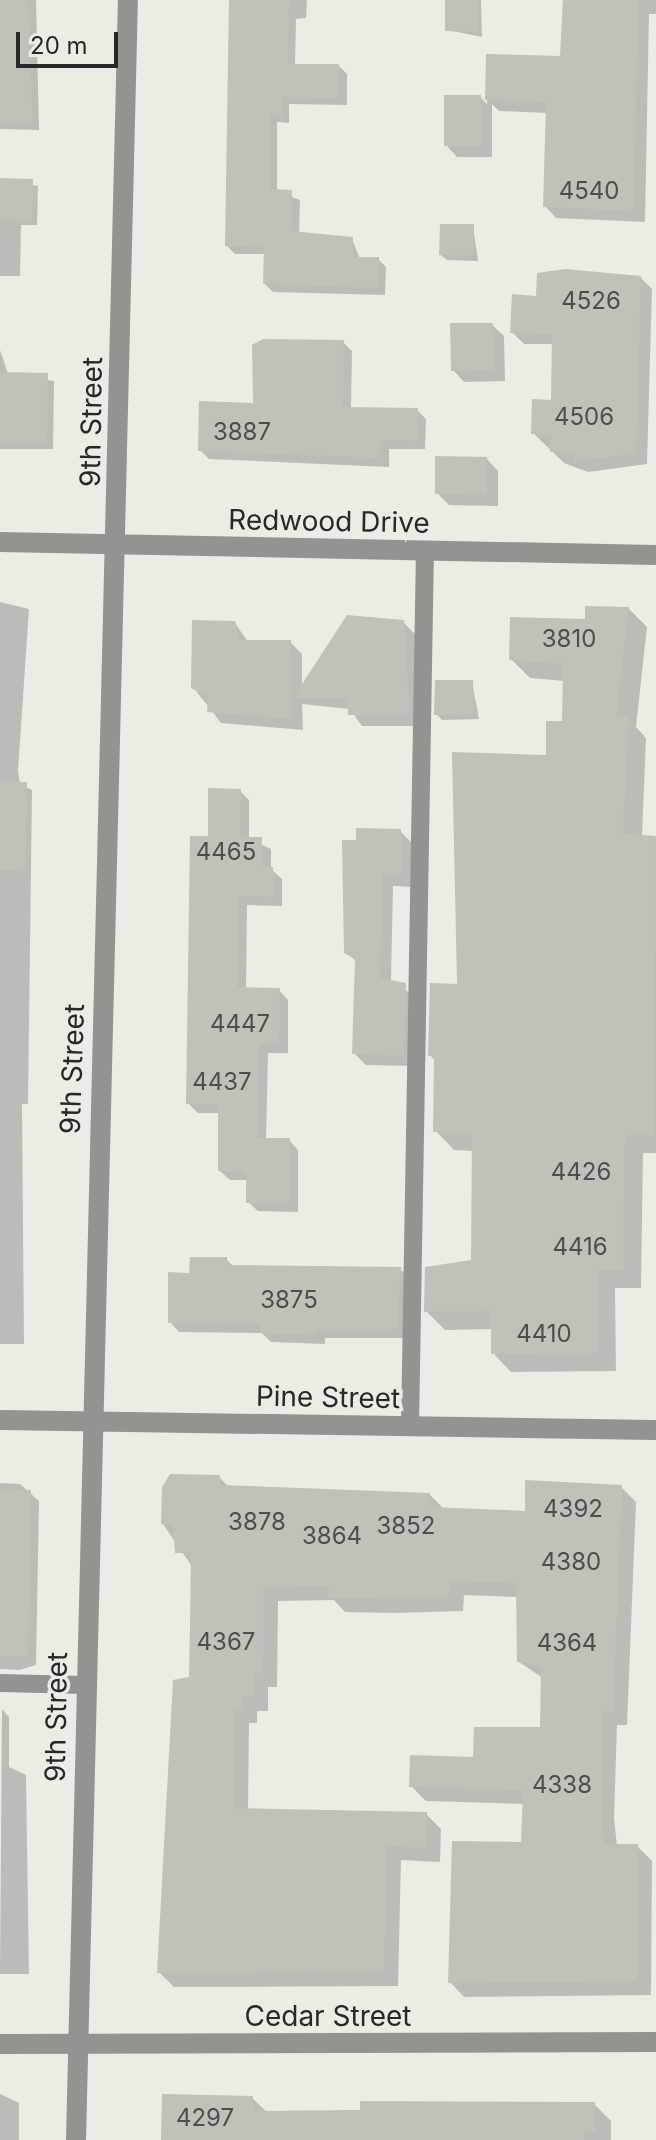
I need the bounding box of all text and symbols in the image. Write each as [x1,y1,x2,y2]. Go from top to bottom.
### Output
scale bar [20,16,122,66]
text: 20 m [30,31,88,60]
house number: 4540 [559,177,619,205]
house number: 4526 [561,287,621,315]
street label: 9th Street [73,357,109,487]
house number: 4506 [554,403,614,431]
house number: 3887 [213,418,271,446]
street label: Redwood Drive [228,502,430,540]
house number: 3810 [542,625,596,653]
house number: 4465 [196,838,256,866]
street label: 9th Street [53,1003,91,1135]
house number: 4447 [210,1010,270,1038]
house number: 4437 [192,1068,252,1096]
house number: 4426 [551,1158,611,1186]
house number: 4416 [552,1233,608,1261]
house number: 3875 [260,1286,318,1314]
house number: 4410 [516,1320,572,1348]
street label: Pine Street [256,1379,400,1415]
house number: 4392 [543,1495,603,1523]
house number: 3878 [228,1508,286,1536]
house number: 3852 [377,1512,435,1540]
house number: 3864 [302,1522,362,1550]
house number: 4380 [541,1548,601,1576]
house number: 4367 [197,1628,255,1656]
house number: 4364 [537,1629,597,1657]
street label: 9th Street [38,1652,74,1782]
house number: 4338 [532,1771,592,1799]
street label: Cedar Street [244,1999,412,2033]
house number: 4297 [176,2104,234,2132]

